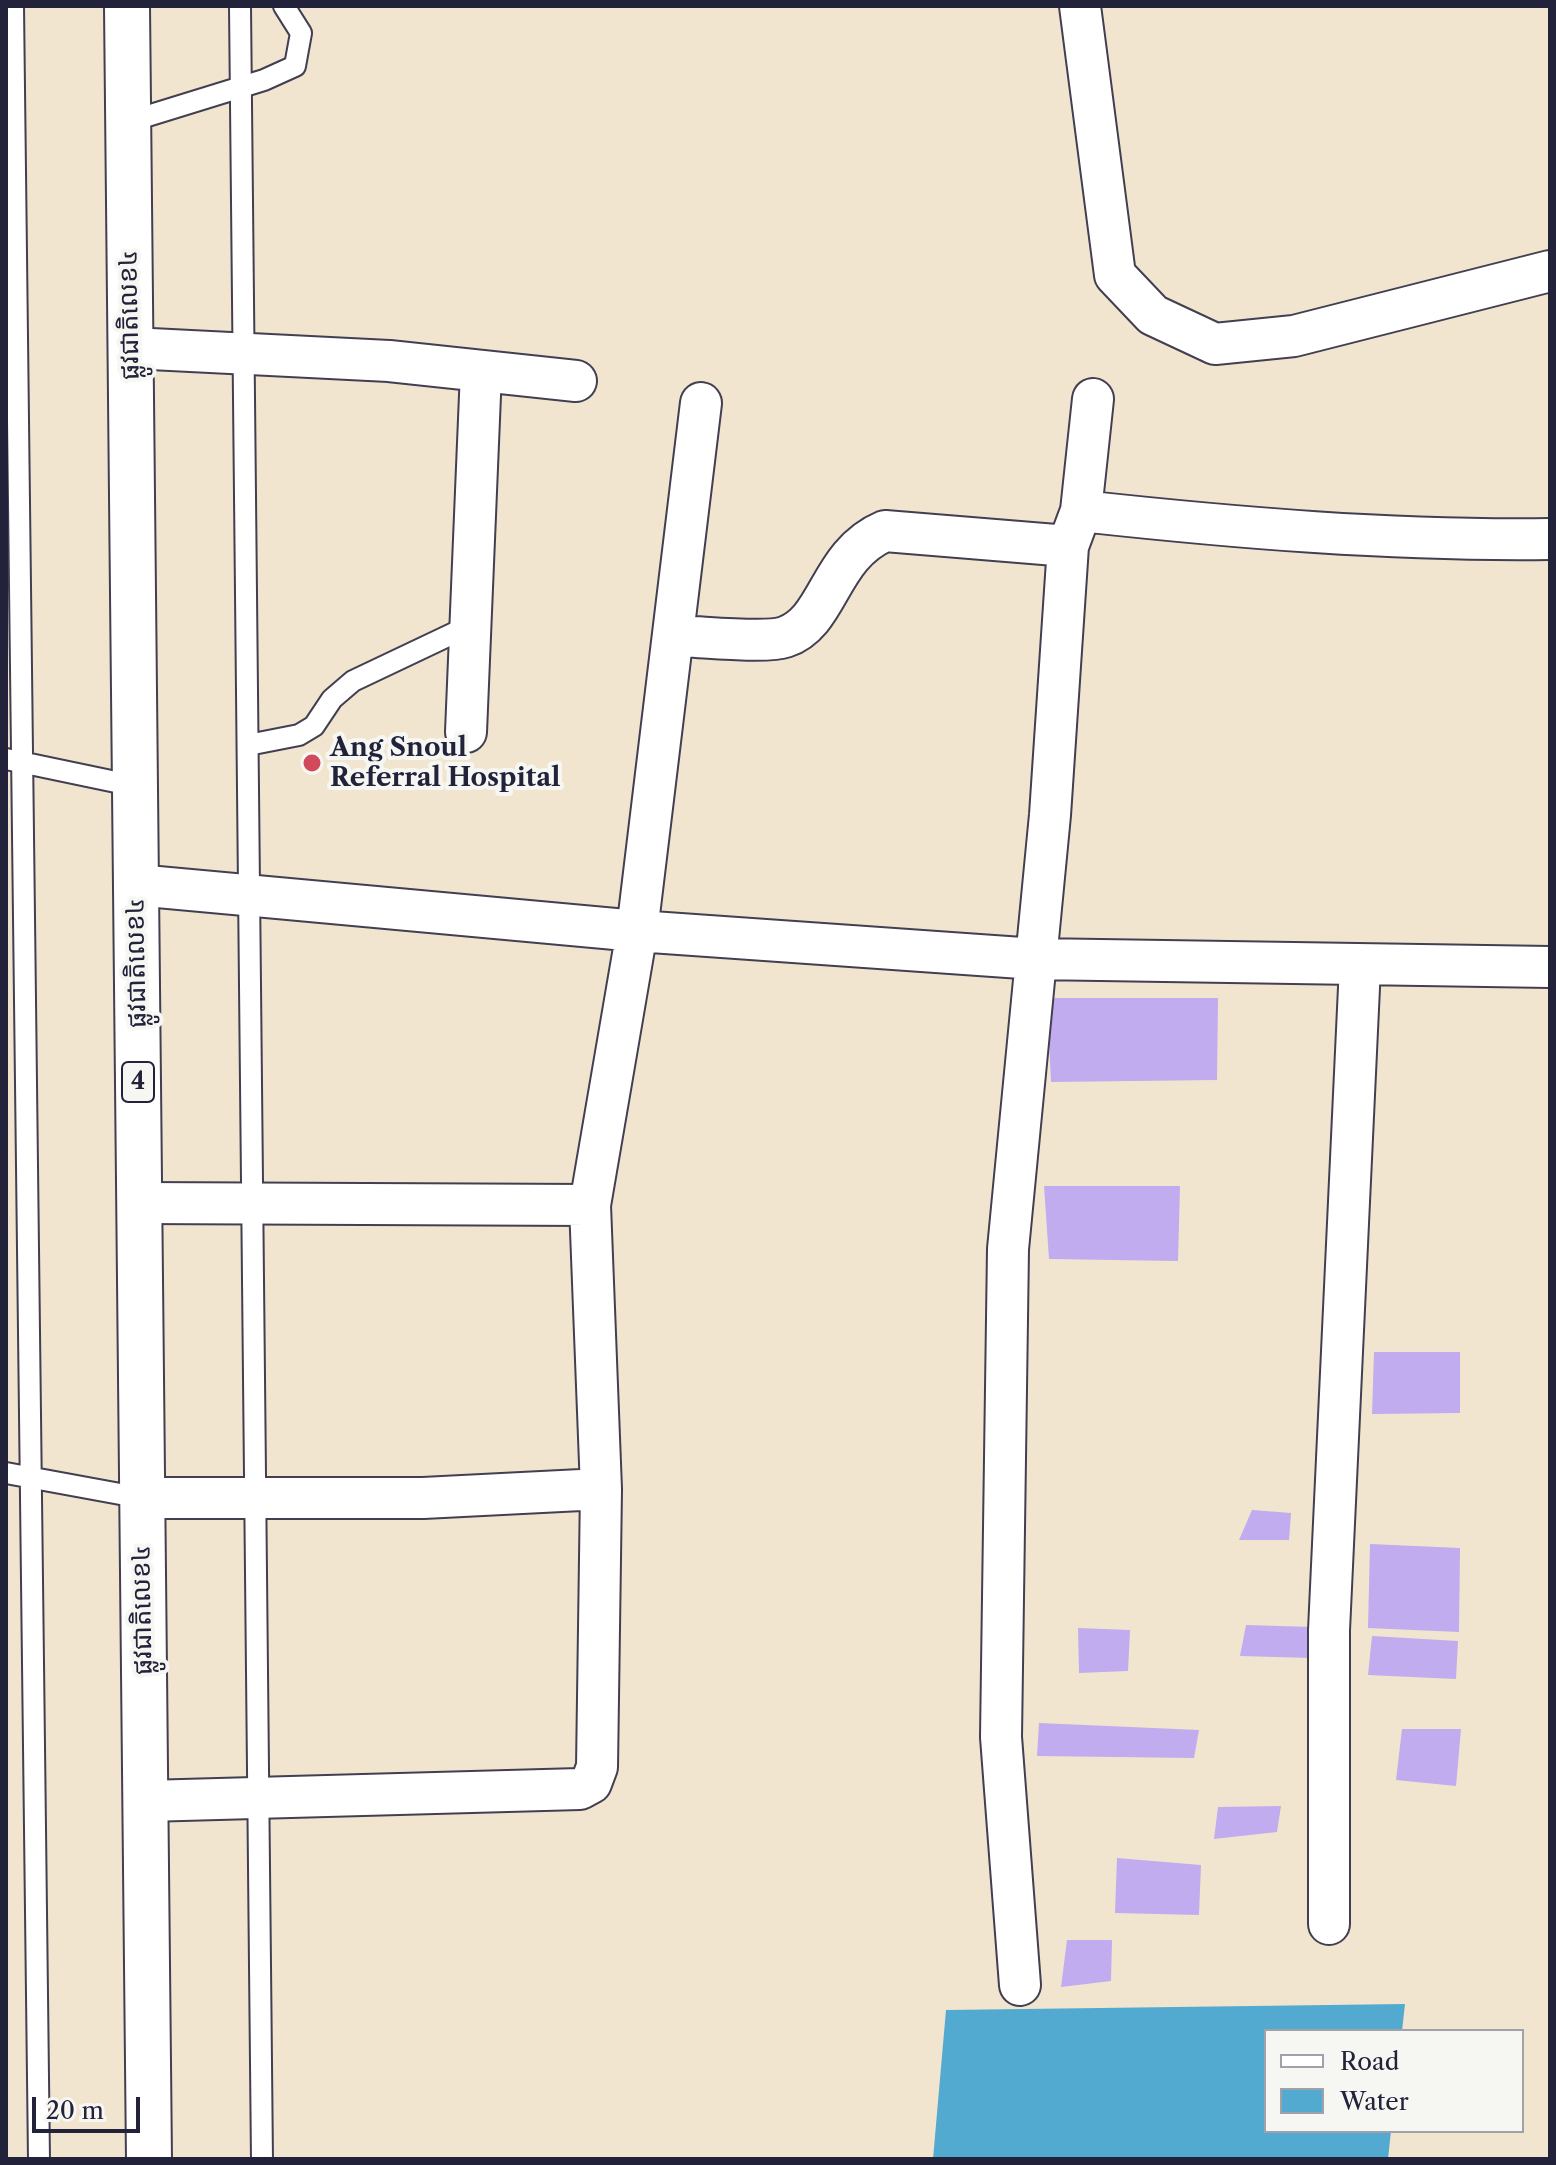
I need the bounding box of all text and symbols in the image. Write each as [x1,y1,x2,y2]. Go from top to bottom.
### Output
street label: ផ្លូវជាតិលេខ៤ [113,250,147,380]
place label: Ang Snoul Referral Hospital [330,732,560,794]
marker: Ang Snoul Referral Hospital [301,752,323,774]
street label: ផ្លូវជាតិលេខ៤ [120,898,154,1028]
road number: 4 [122,1062,154,1102]
street label: ផ្លូវជាតិលេខ៤ [126,1545,160,1675]
legend [1264,2029,1524,2133]
text: Road [1340,2047,1399,2076]
scale bar [36,2081,144,2131]
text: Water [1340,2087,1409,2116]
text: 20 m [46,2096,104,2125]

